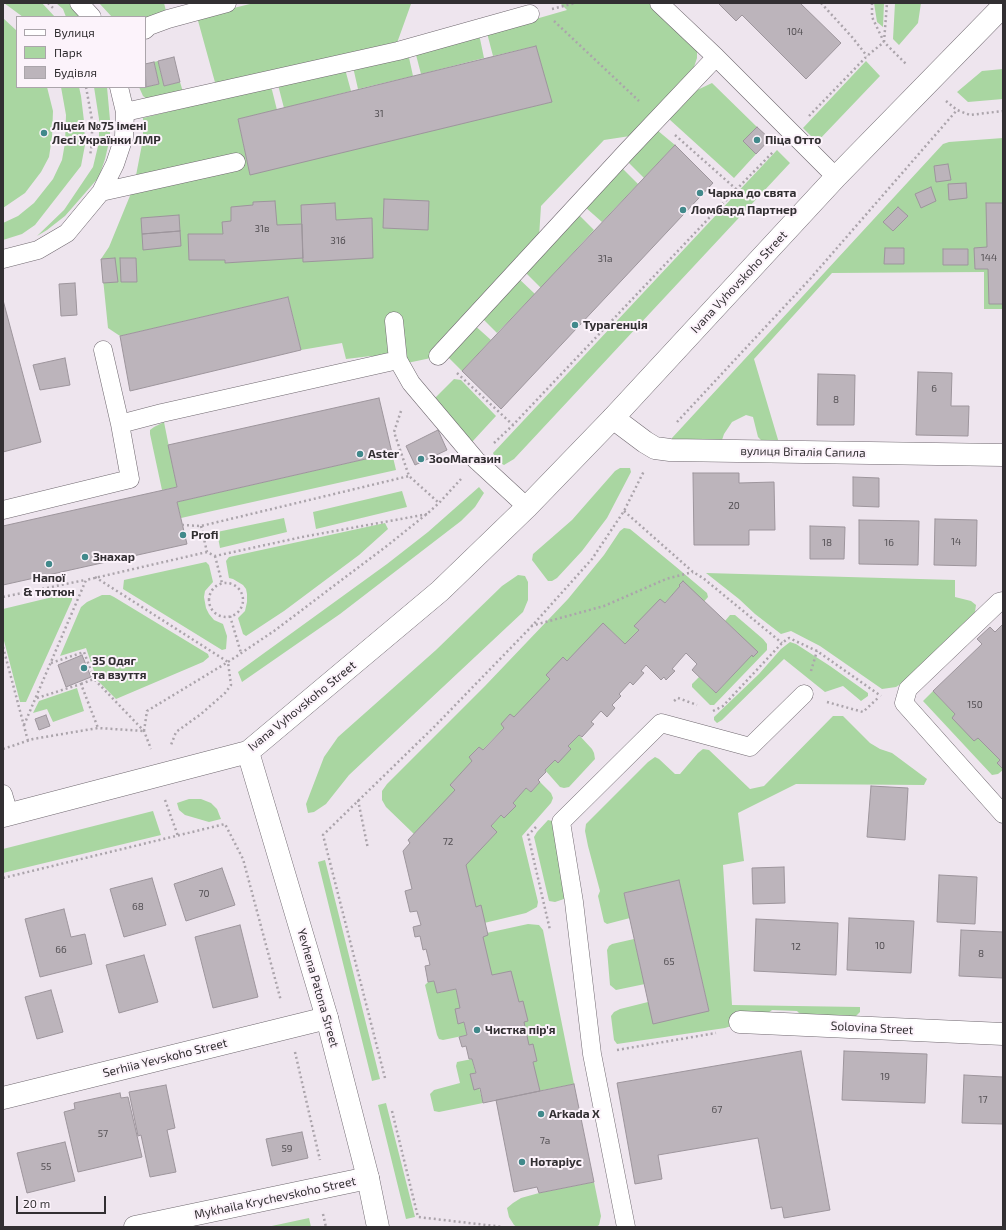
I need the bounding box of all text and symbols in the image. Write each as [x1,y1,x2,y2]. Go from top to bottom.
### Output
legend [16,16,146,88]
text: Вулиця [54,25,95,39]
house number: 104 [787,26,803,38]
text: Парк [54,45,82,59]
text: Будівля [54,65,97,79]
house number: 31 [374,108,384,120]
place label: Ліцей №75 імені Лесі Українки ЛМР [52,119,161,147]
marker: Ліцей №75 імені Лесі Українки ЛМР [39,128,49,138]
place label: Піца Отто [765,133,821,147]
marker: Піца Отто [752,135,762,145]
place label: Чарка до свята [708,186,796,200]
marker: Чарка до свята [695,188,705,198]
place label: Ломбард Партнер [691,203,797,217]
marker: Ломбард Партнер [678,205,688,215]
house number: 31в [254,223,270,235]
street label: Ivana Vyhovskoho Street [688,228,790,336]
house number: 31б [330,235,346,247]
house number: 144 [981,252,997,264]
house number: 31а [597,253,613,265]
place label: Турагенція [583,318,648,332]
marker: Турагенція [570,320,580,330]
house number: 6 [931,383,937,395]
house number: 8 [833,394,839,406]
street label: вулиця Віталія Сапила [740,444,866,460]
place label: Aster [368,447,399,461]
marker: Aster [355,449,365,459]
place label: ЗооМагазин [429,452,501,466]
marker: ЗооМагазин [416,454,426,464]
house number: 20 [728,500,740,512]
place label: Profi [191,528,218,542]
marker: Profi [178,530,188,540]
house number: 14 [951,536,961,548]
house number: 18 [822,537,832,549]
house number: 16 [884,537,894,549]
place label: Знахар [93,550,135,564]
marker: Знахар [80,552,90,562]
marker: Напої & тютюн [44,559,54,569]
place label: Напої & тютюн [23,571,75,599]
place label: 35 Одяг та взуття [92,654,147,682]
street label: Ivana Vyhovskoho Street [245,658,359,754]
marker: 35 Одяг та взуття [79,663,89,673]
house number: 150 [967,699,983,711]
house number: 72 [443,836,453,848]
house number: 70 [198,888,210,900]
house number: 68 [132,901,144,913]
street label: Yevhena Patona Street [294,927,342,1049]
house number: 10 [875,940,885,952]
house number: 12 [791,941,801,953]
house number: 66 [55,944,67,956]
house number: 8 [978,948,984,960]
house number: 65 [663,956,675,968]
street label: Solovina Street [830,1019,914,1037]
place label: Чистка пір'я [485,1023,556,1037]
marker: Чистка пір'я [472,1025,482,1035]
street label: Serhiia Yevskoho Street [101,1036,229,1080]
house number: 19 [880,1071,890,1083]
house number: 17 [978,1094,988,1106]
house number: 67 [712,1104,722,1116]
place label: Arkada X [549,1107,600,1121]
marker: Arkada X [536,1109,546,1119]
house number: 57 [98,1128,108,1140]
house number: 7а [540,1135,550,1147]
house number: 59 [281,1143,293,1155]
place label: Нотаріус [530,1155,582,1169]
marker: Нотаріус [517,1157,527,1167]
house number: 55 [41,1161,51,1173]
street label: Mykhaila Krychevskoho Street [193,1174,357,1222]
scale bar [18,1188,108,1214]
text: 20 m [23,1196,50,1210]

